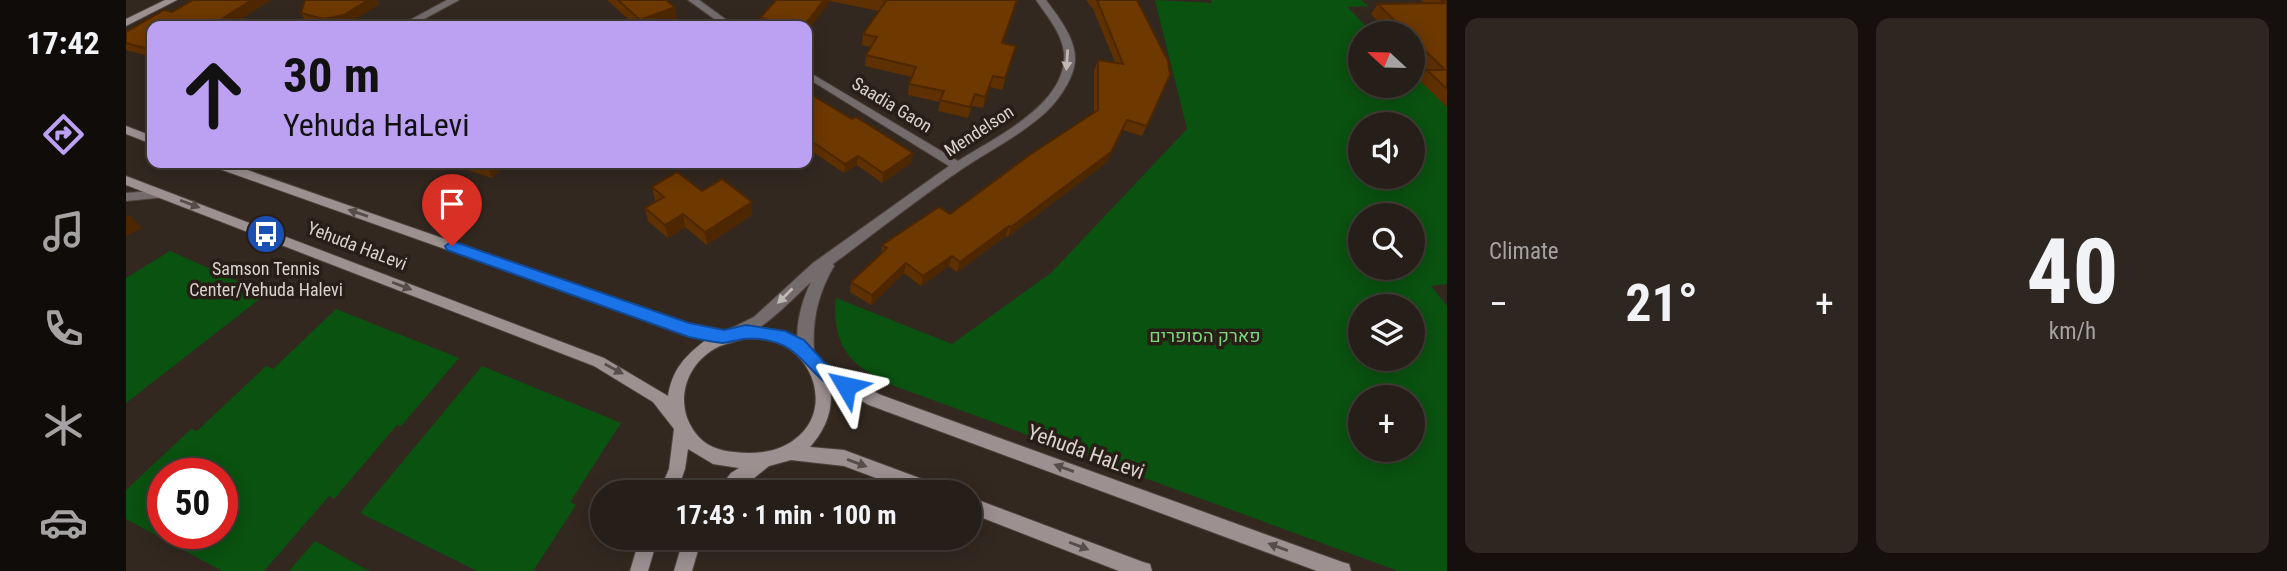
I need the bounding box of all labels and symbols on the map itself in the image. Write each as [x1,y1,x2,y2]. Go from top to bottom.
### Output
north arrow [1348,21,1424,98]
one-way arrow [1061,50,1072,72]
street label: Saadia Gaon [849,73,936,137]
street label: Mendelson [940,100,1017,161]
pin [422,174,482,246]
one-way arrow [179,199,200,210]
one-way arrow [347,207,368,218]
bus stop icon: Samson Tennis Center/Yehuda Halevi [245,213,287,255]
street label: Yehuda HaLevi [304,217,410,274]
place label: Samson Tennis Center/Yehuda Halevi [189,258,343,300]
one-way arrow [392,281,413,292]
one-way arrow [777,288,793,304]
park label: פארק הסופרים [1149,325,1261,346]
position arrow [809,349,883,423]
one-way arrow [604,363,624,375]
street label: Yehuda HaLevi [1024,420,1148,484]
one-way arrow [846,457,867,468]
speed limit sign: 50 [147,458,238,549]
one-way arrow [1054,462,1075,473]
one-way arrow [1069,540,1090,551]
one-way arrow [1267,541,1288,552]

